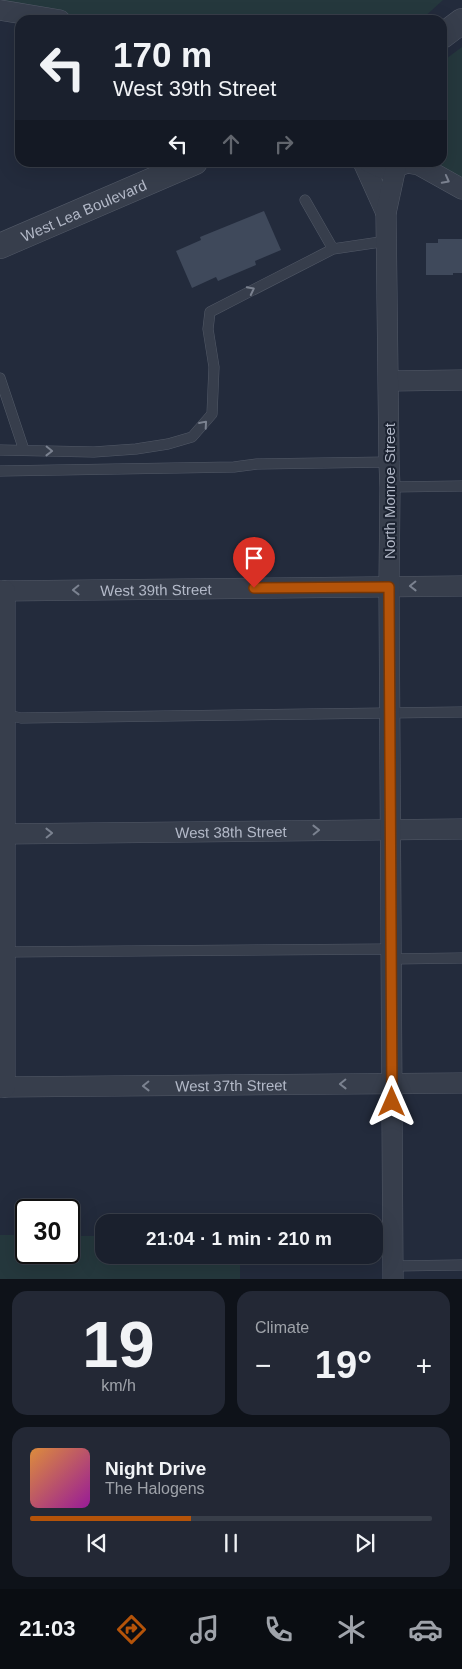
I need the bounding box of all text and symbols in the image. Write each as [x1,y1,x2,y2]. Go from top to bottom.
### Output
icon: left [30,35,95,100]
text: 170 m [113,35,212,74]
text: West 39th Street [113,76,276,101]
icon: left [164,130,192,158]
icon: ahead [217,130,245,158]
icon: right [270,130,298,158]
one-way arrow [441,174,450,184]
street label: West Lea Boulevard [18,176,149,244]
one-way arrow [246,286,255,296]
one-way arrow [198,420,207,429]
street label: North Monroe Street [381,422,398,559]
one-way arrow [45,446,53,456]
pin [233,537,275,588]
icon: arrive [240,544,268,572]
street label: West 39th Street [100,580,213,598]
one-way arrow [409,581,417,592]
one-way arrow [72,585,80,596]
street label: West 38th Street [175,822,288,841]
one-way arrow [312,825,320,835]
one-way arrow [45,828,53,838]
position arrow [365,1075,417,1127]
street label: West 37th Street [175,1076,288,1094]
one-way arrow [339,1079,347,1089]
one-way arrow [142,1081,150,1091]
speed limit sign: 30 [15,1199,80,1264]
text: 21:04 · 1 min · 210 m [146,1228,332,1249]
text: 19 [82,1308,155,1381]
text: Climate [255,1319,309,1336]
text: 19° [315,1344,372,1386]
text: − [255,1350,271,1381]
text: + [416,1350,432,1381]
text: km/h [101,1377,136,1394]
text: Night Drive [105,1458,206,1479]
text: The Halogens [105,1480,205,1497]
icon: previous [83,1529,111,1557]
icon: pause [217,1529,245,1557]
icon: next [351,1529,379,1557]
icon: directions [114,1612,149,1647]
icon: music [187,1612,222,1647]
icon: phone [261,1612,296,1647]
icon: climate [334,1612,369,1647]
icon: car [408,1612,443,1647]
text: 21:03 [19,1616,76,1641]

